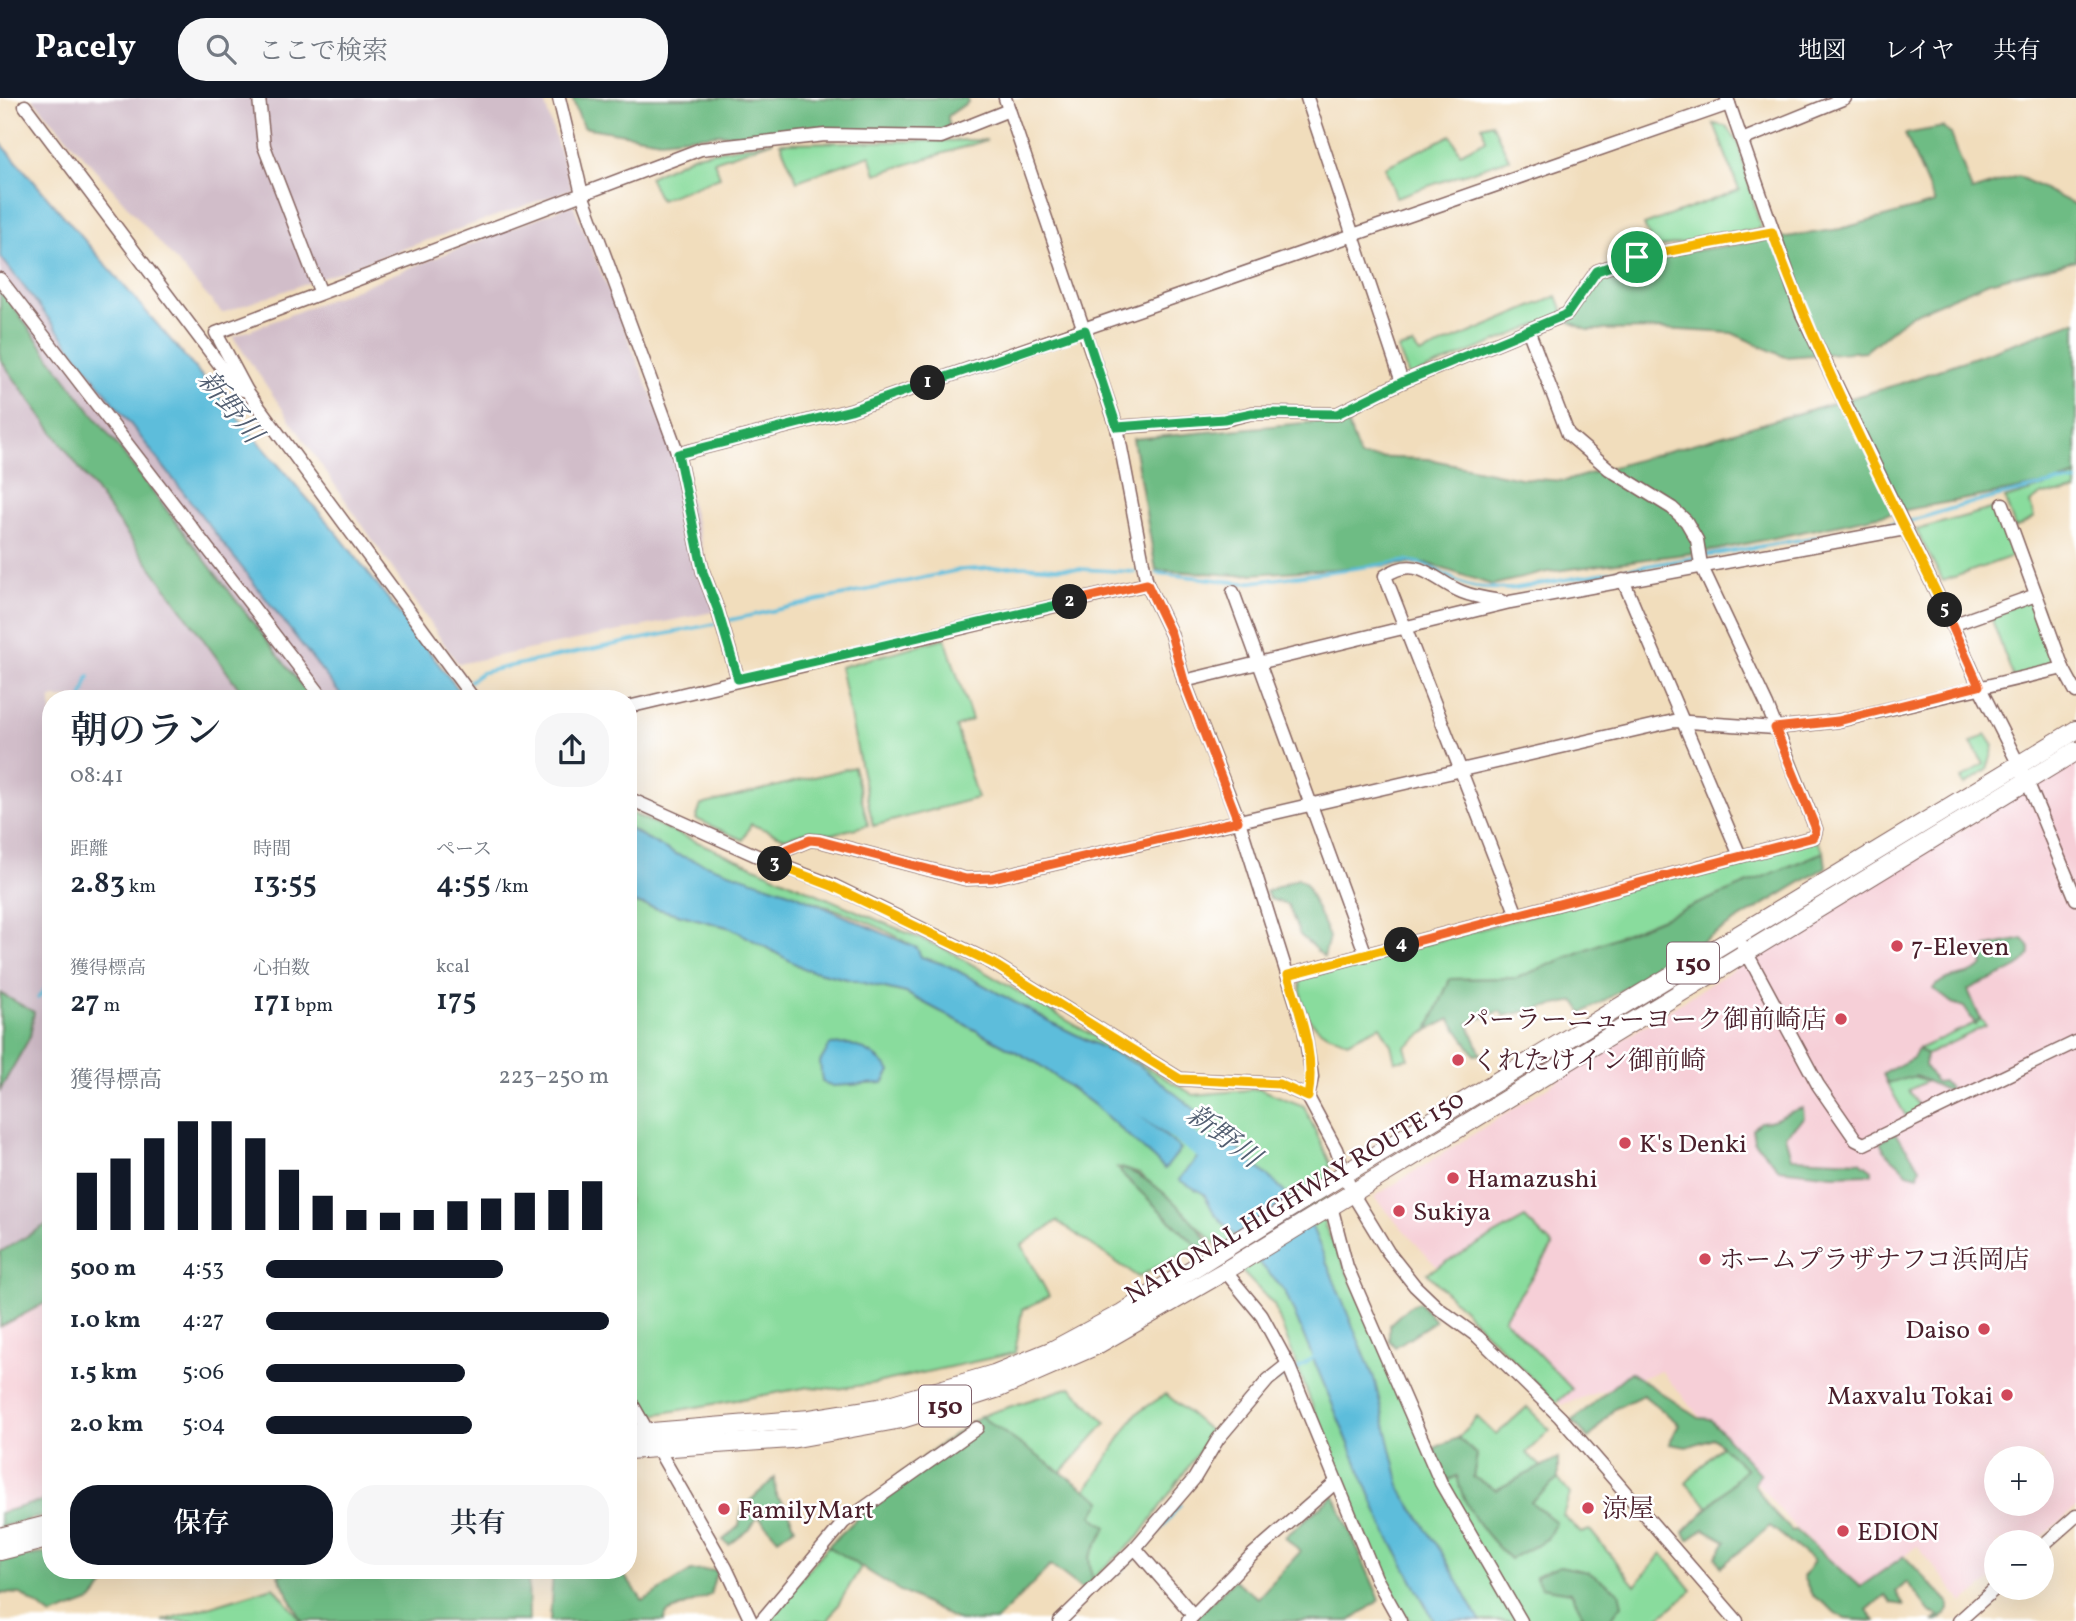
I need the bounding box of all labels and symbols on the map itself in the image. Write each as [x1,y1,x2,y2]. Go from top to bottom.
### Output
pin [1607,227,1667,287]
water label: 新野川 [187,363,273,455]
pin: 1 [911,366,946,400]
pin: 2 [1052,584,1088,620]
pin: 5 [1927,592,1962,628]
pin: 3 [758,846,792,882]
pin: 4 [1384,928,1420,962]
place label: 7-Eleven [1911,930,2009,966]
marker: 7-Eleven [1889,938,1905,954]
road number: 150 [1667,942,1719,984]
place label: パーラーニューヨーク御前崎店 [1463,1003,1827,1039]
marker: パーラーニューヨーク御前崎店 [1833,1011,1849,1027]
place label: くれたけイン御前崎 [1472,1044,1706,1080]
marker: くれたけイン御前崎 [1450,1052,1466,1068]
street label: NATIONAL HIGHWAY ROUTE 150 [1119,1082,1471,1314]
water label: 新野川 [1177,1096,1270,1180]
place label: K's Denki [1639,1127,1747,1163]
marker: K's Denki [1617,1135,1633,1151]
place label: Hamazushi [1467,1162,1598,1198]
marker: Hamazushi [1445,1170,1461,1186]
place label: Sukiya [1413,1195,1491,1231]
marker: Sukiya [1391,1203,1407,1219]
place label: ホームプラザナフコ浜岡店 [1719,1243,2030,1279]
marker: ホームプラザナフコ浜岡店 [1697,1251,1713,1267]
place label: Daiso [1905,1313,1970,1349]
marker: Daiso [1976,1321,1992,1337]
place label: Maxvalu Tokai [1827,1379,1993,1415]
road number: 150 [919,1386,971,1426]
marker: Maxvalu Tokai [1999,1387,2015,1403]
place label: 涼屋 [1602,1492,1654,1528]
place label: FamilyMart [738,1493,874,1529]
marker: 涼屋 [1580,1500,1596,1516]
marker: FamilyMart [716,1501,732,1517]
place label: EDION [1857,1515,1939,1551]
marker: EDION [1835,1523,1851,1539]

